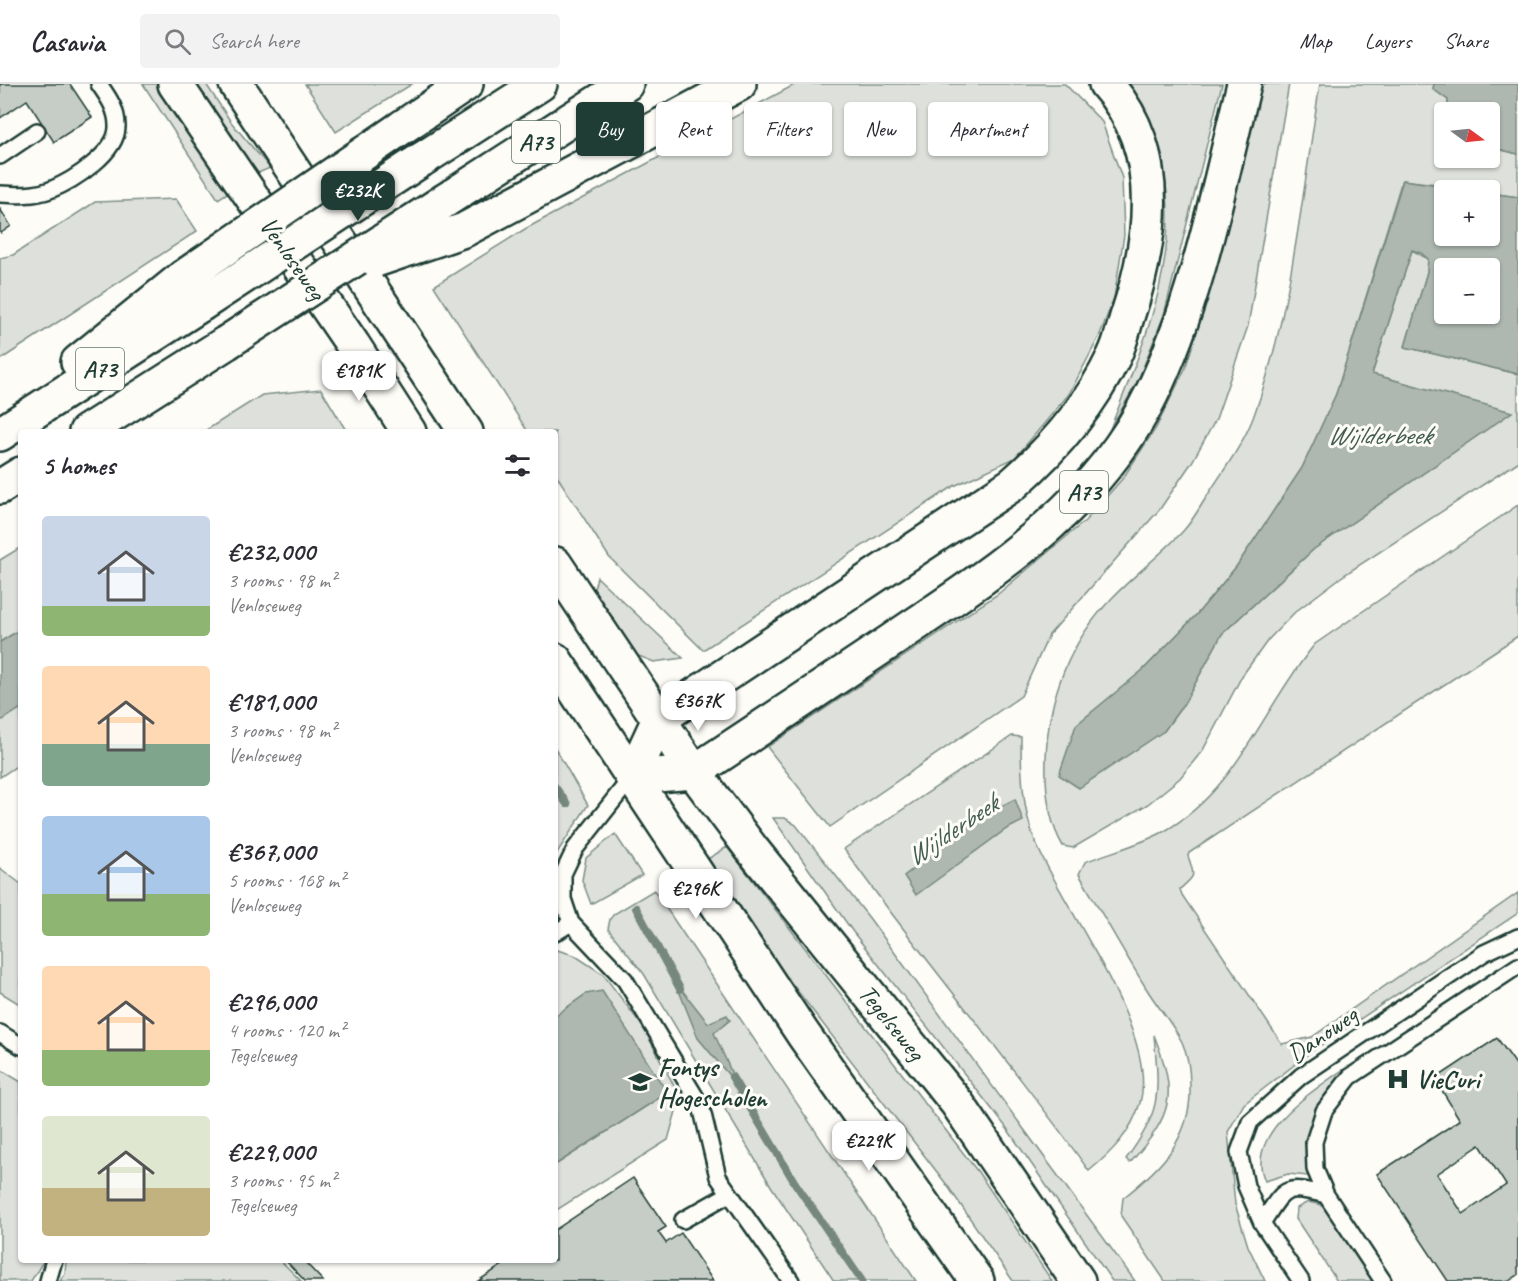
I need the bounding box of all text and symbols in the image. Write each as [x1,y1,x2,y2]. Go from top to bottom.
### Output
search box [140,14,560,68]
text: Casavia [30,24,104,59]
icon: search [161,25,194,58]
text: Search here [209,27,299,55]
text: Map [1299,28,1332,54]
text: Layers [1365,28,1411,54]
text: Share [1444,28,1488,54]
chip: Buy [576,102,644,156]
chip: Rent [656,102,732,156]
chip: Filters [744,102,832,156]
chip: New [844,102,916,156]
chip: Apartment [928,102,1048,156]
north arrow [1434,102,1500,168]
map controls [1434,102,1500,324]
road number: A73 [512,121,560,163]
pin: €232K [316,171,400,222]
text: €232K [335,178,381,203]
button: + [1434,180,1500,246]
street label: Venloseweg [252,210,334,308]
button: − [1434,258,1500,324]
road number: A73 [76,348,124,390]
pin: €181K [317,351,401,402]
text: €181K [336,358,382,383]
water label: Wijlderbeek [1327,418,1436,452]
text: 5 homes [42,449,115,482]
icon: filters [501,449,534,482]
road number: A73 [1060,471,1108,513]
text: €232,000 [228,535,315,568]
icon: home [90,540,162,612]
text: 3 rooms · 98 m² [228,568,336,593]
text: Venloseweg [228,593,300,618]
pin: €367K [656,681,740,732]
text: €181,000 [228,685,315,718]
text: €367K [675,688,721,713]
icon: home [90,690,162,762]
text: 3 rooms · 98 m² [228,718,336,743]
text: Venloseweg [228,743,300,768]
water label: Wijlderbeek [900,784,1009,873]
text: €367,000 [228,835,316,868]
icon: home [90,840,162,912]
text: 5 rooms · 168 m² [228,868,345,893]
pin: €296K [654,869,738,920]
text: €296K [673,876,719,901]
text: Venloseweg [228,893,300,918]
street label: Tegelseweg [851,978,933,1068]
text: €296,000 [228,985,315,1018]
icon: home [90,990,162,1062]
street label: Danoweg [1281,997,1365,1070]
text: 4 rooms · 120 m² [228,1018,345,1043]
text: Tegelseweg [228,1043,296,1068]
place label: Fontys Hogescholen [658,1051,769,1114]
place label: VieCuri [1416,1063,1483,1096]
hospital icon: VieCuri [1385,1066,1411,1092]
school or university icon: Fontys Hogescholen [627,1069,653,1095]
pin: €229K [827,1121,911,1172]
text: €229K [846,1128,892,1153]
text: €229,000 [228,1135,315,1168]
icon: home [90,1140,162,1212]
text: 3 rooms · 95 m² [228,1168,336,1193]
text: Tegelseweg [228,1193,296,1218]

